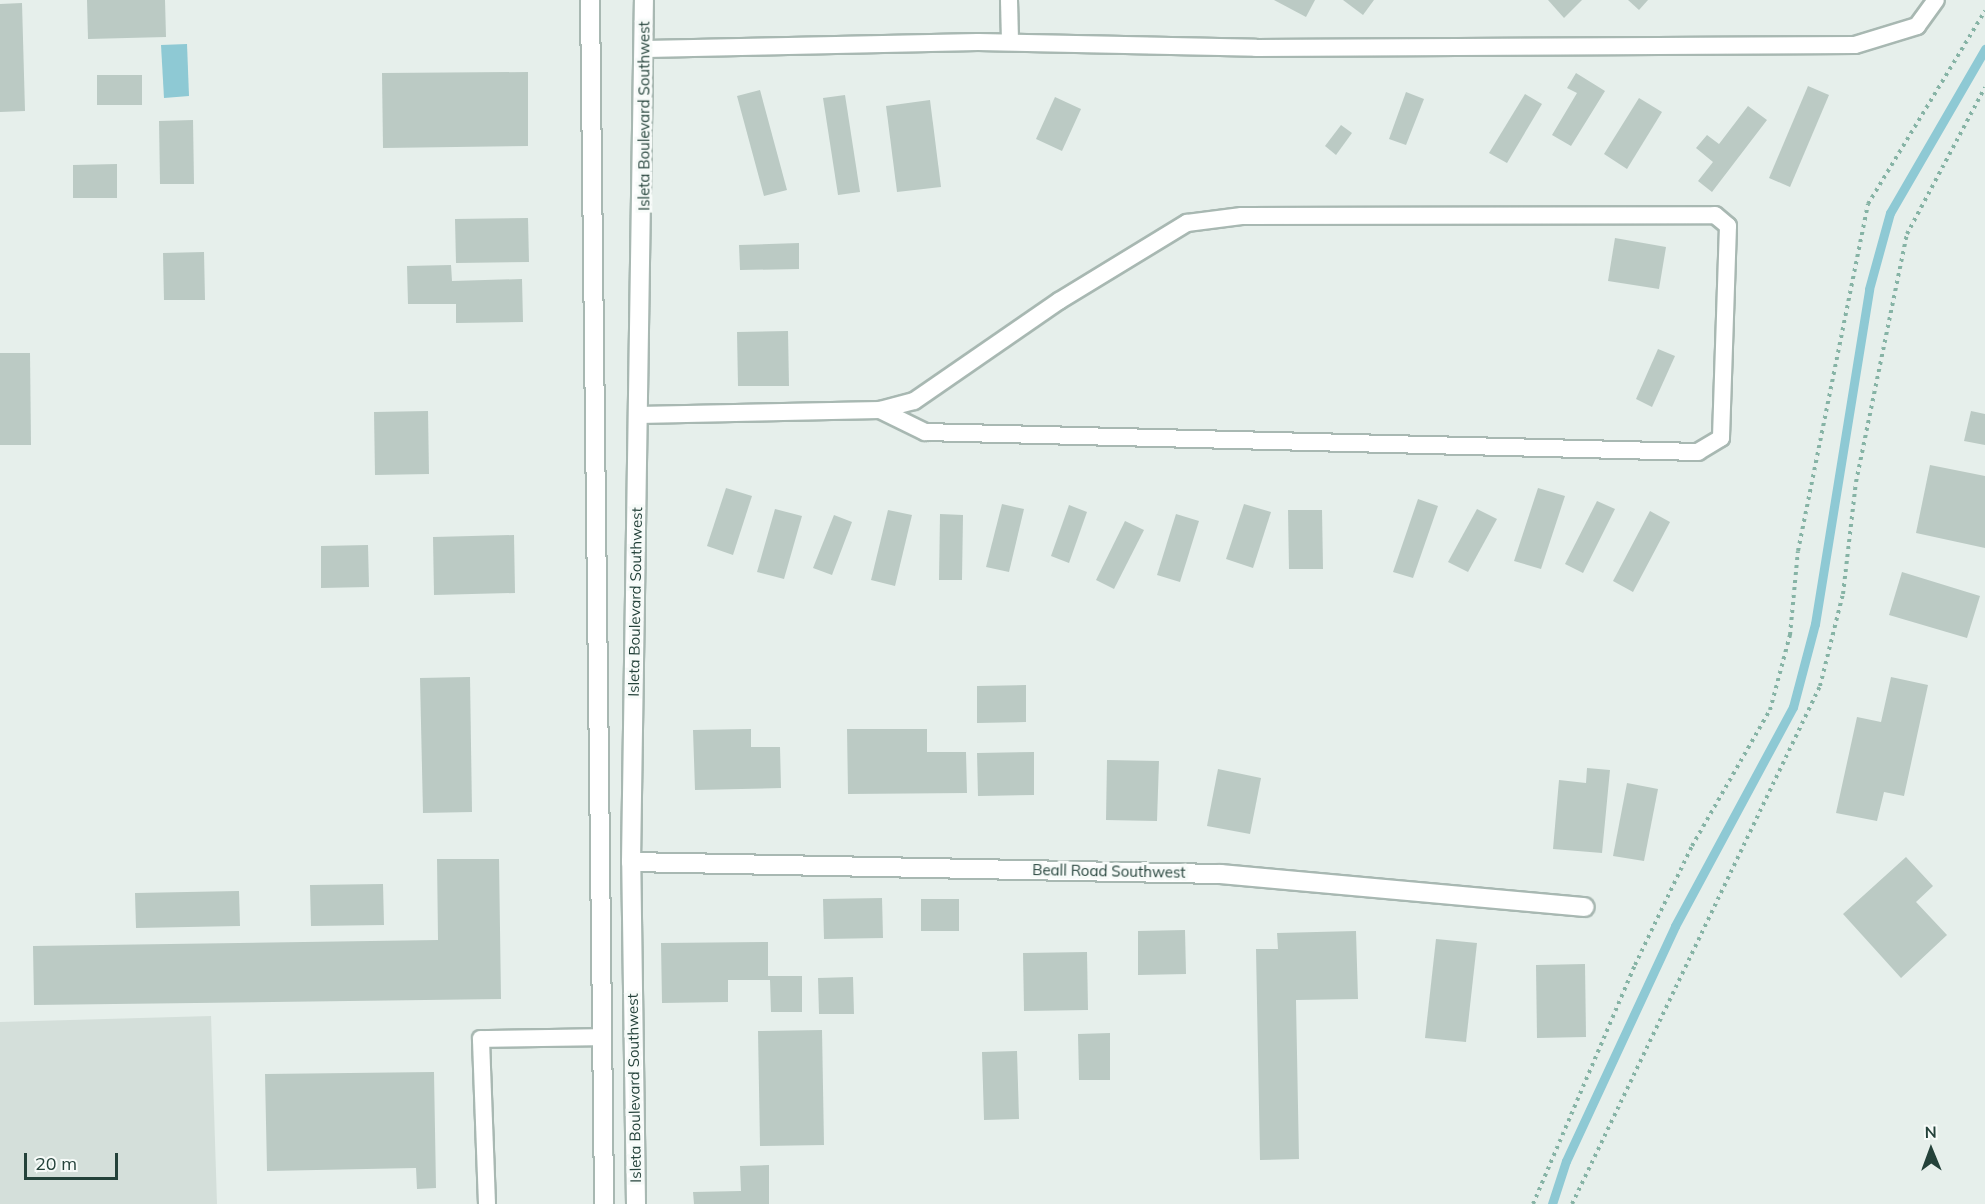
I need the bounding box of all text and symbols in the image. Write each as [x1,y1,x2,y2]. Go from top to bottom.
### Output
street label: Isleta Boulevard Southwest [635,21,653,211]
street label: Isleta Boulevard Southwest [624,507,646,697]
street label: Beall Road Southwest [1032,861,1186,881]
street label: Isleta Boulevard Southwest [623,993,645,1183]
north arrow [1901,1120,1961,1180]
text: N [1924,1122,1937,1142]
scale bar [27,1141,122,1179]
text: 20 m [35,1152,77,1175]

